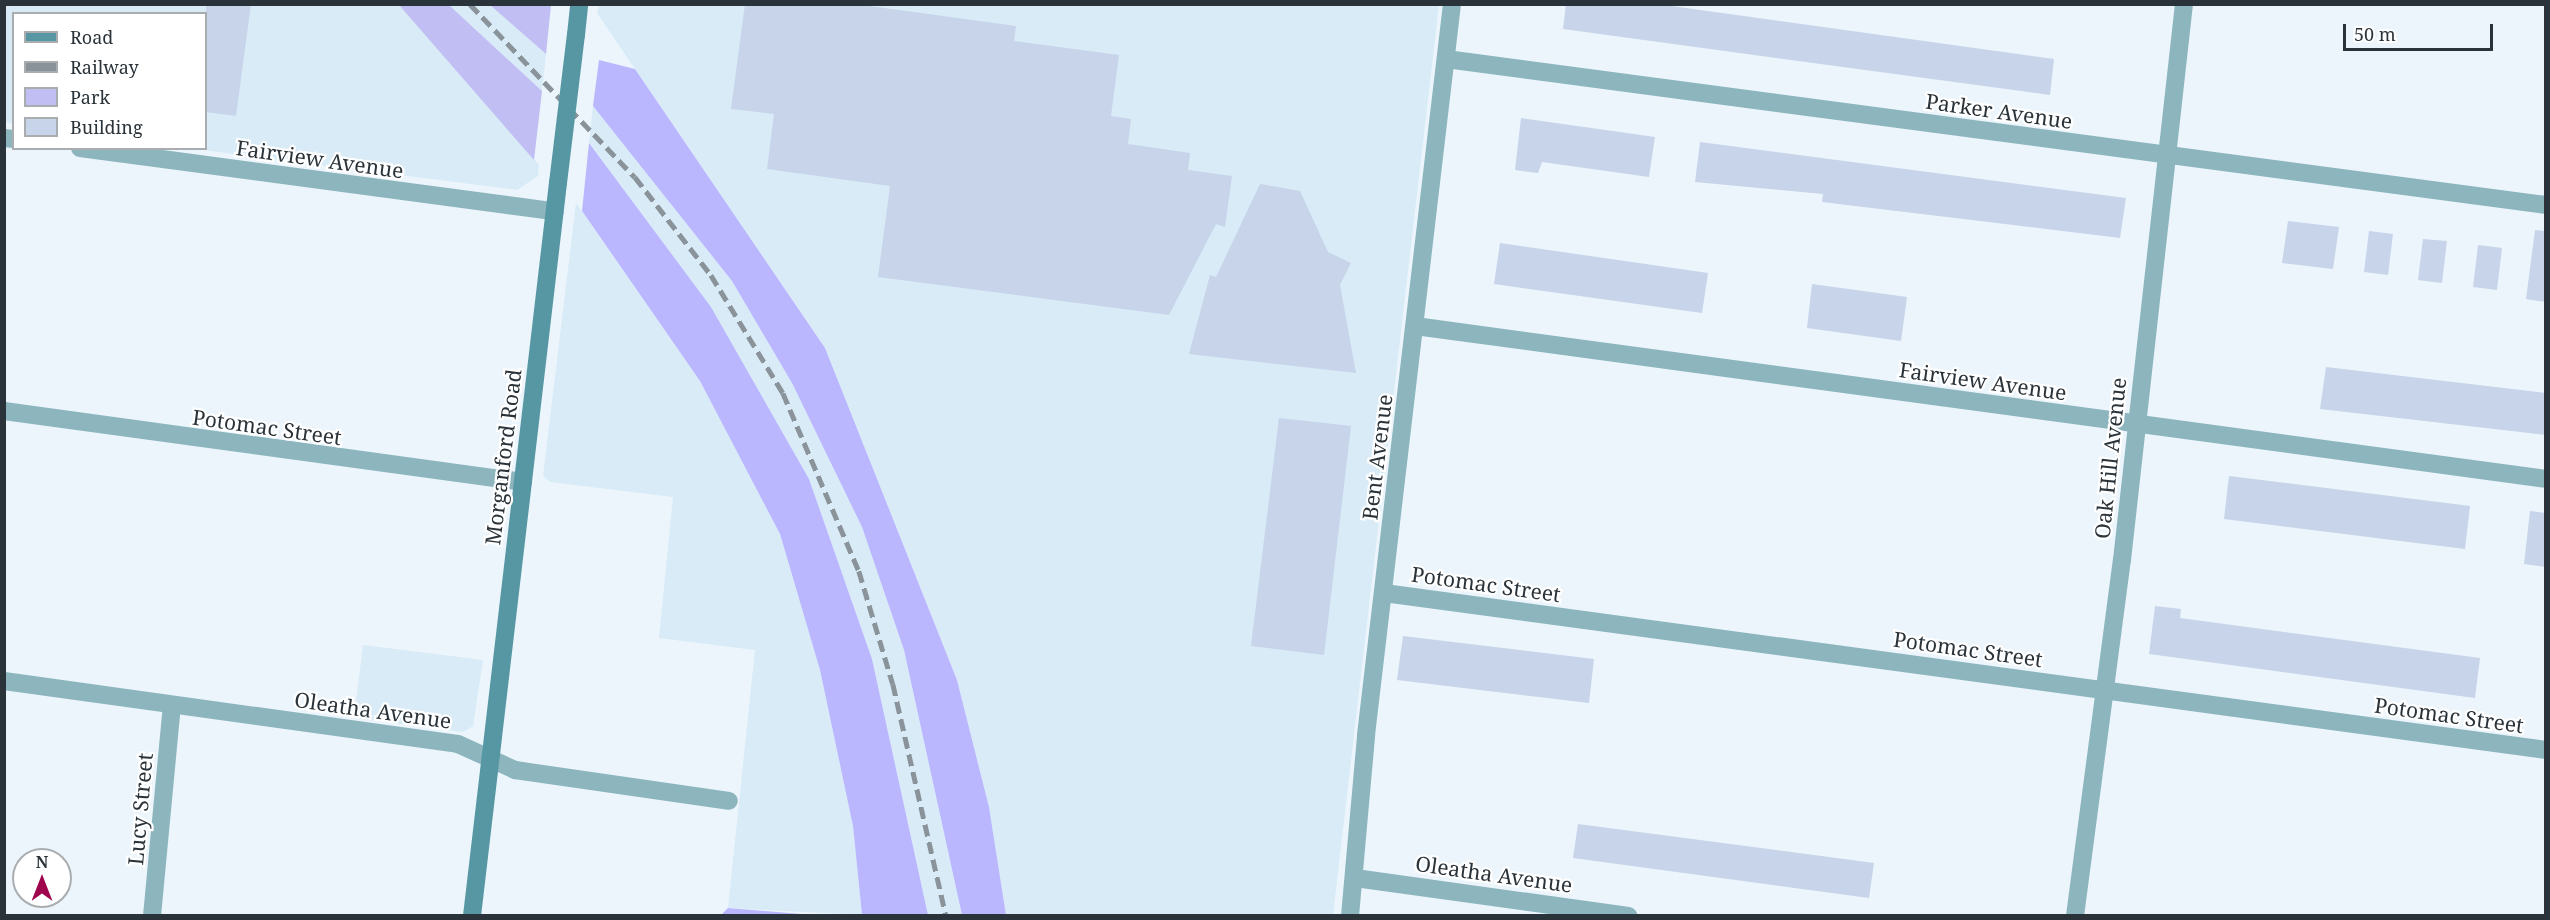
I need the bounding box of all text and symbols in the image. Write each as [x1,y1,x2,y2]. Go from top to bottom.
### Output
legend [12,12,207,150]
scale bar [2346,12,2496,50]
text: 50 m [2354,22,2396,46]
text: Road [70,25,113,49]
text: Railway [70,55,139,79]
text: Park [70,85,110,109]
street label: Parker Avenue [1924,88,2074,134]
text: Building [70,115,143,139]
street label: Fairview Avenue [235,135,405,183]
street label: Fairview Avenue [1898,357,2068,405]
street label: Morganford Road [480,368,526,546]
street label: Oak Hill Avenue [2089,376,2131,540]
street label: Bent Avenue [1357,393,1397,521]
street label: Potomac Street [191,404,343,450]
street label: Potomac Street [1410,561,1562,607]
street label: Potomac Street [1892,626,2044,672]
street label: Oleatha Avenue [293,687,453,733]
street label: Potomac Street [2373,692,2525,738]
street label: Lucy Street [123,752,157,866]
north arrow [12,848,72,908]
text: N [36,851,48,873]
street label: Oleatha Avenue [1414,851,1574,897]

